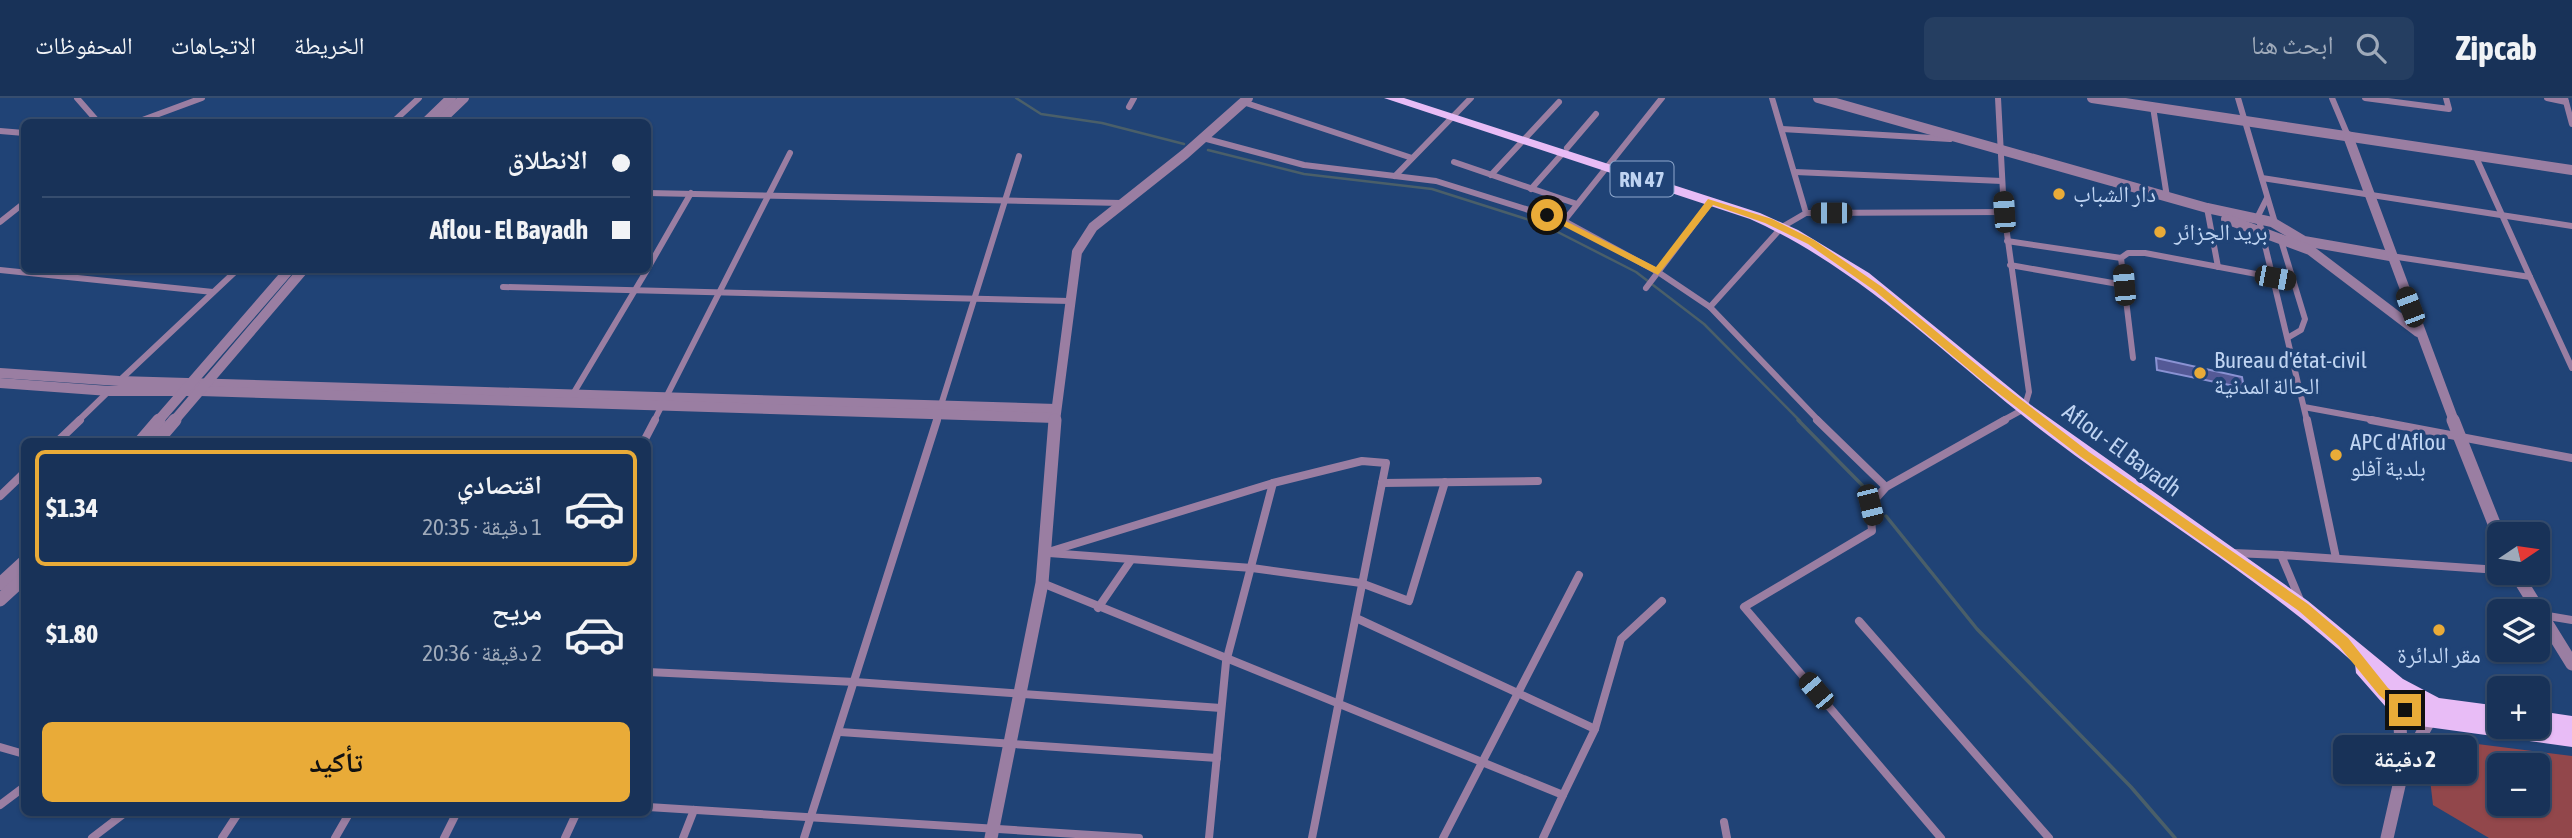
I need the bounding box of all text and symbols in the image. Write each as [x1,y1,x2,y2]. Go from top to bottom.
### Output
search box [1924,17,2414,80]
icon: search [2352,29,2390,67]
text: Zipcab [2456,29,2537,67]
text: ابحث هنا [2251,30,2334,60]
text: المحفوظات [35,32,133,59]
text: الاتجاهات [171,32,256,59]
text: الخريطة [294,32,365,59]
text: الانطلاق [508,145,588,175]
road number: RN 47 [1610,162,1674,196]
place label: دار الشباب [2073,181,2156,208]
marker: دار الشباب [2051,186,2067,202]
car [1993,190,2016,234]
route start [1531,199,1563,231]
car [1811,203,1853,224]
text: Aflou - El Bayadh [430,215,588,245]
place label: بريد الجزائر [2173,219,2268,246]
marker: بريد الجزائر [2152,224,2168,240]
car [2112,263,2137,307]
car [2253,264,2298,292]
car [2393,284,2428,330]
place label: Bureau d'état-civil الحالة المدنية [2214,347,2367,399]
marker: Bureau d'état-civil الحالة المدنية [2192,365,2208,381]
street label: Aflou - El Bayadh [2058,398,2186,502]
place label: APC d'Aflou بلدية آفلو [2350,429,2446,482]
marker: APC d'Aflou بلدية آفلو [2328,447,2344,463]
text: اقتصادي [457,470,542,500]
icon: car [563,477,626,540]
car [1855,482,1886,528]
text: $1.34 [46,493,98,523]
text: 1 دقيقة · 20:35 [422,514,542,540]
north arrow [2487,522,2550,584]
map controls [2487,522,2550,816]
text: مريح [492,596,542,626]
button: layers [2487,599,2550,662]
icon: car [563,603,626,666]
text: $1.80 [46,619,98,649]
marker: مقر الدائرة [2431,622,2447,638]
text: 2 دقيقة · 20:36 [422,640,542,666]
place label: مقر الدائرة [2397,642,2481,668]
car [1795,668,1838,714]
button: + [2487,676,2550,739]
route end [2389,694,2421,726]
button: تأكيد [42,722,630,802]
callout: 2 دقيقة [2333,734,2477,784]
text: 2 دقيقة [2374,746,2436,772]
button: − [2487,753,2550,816]

